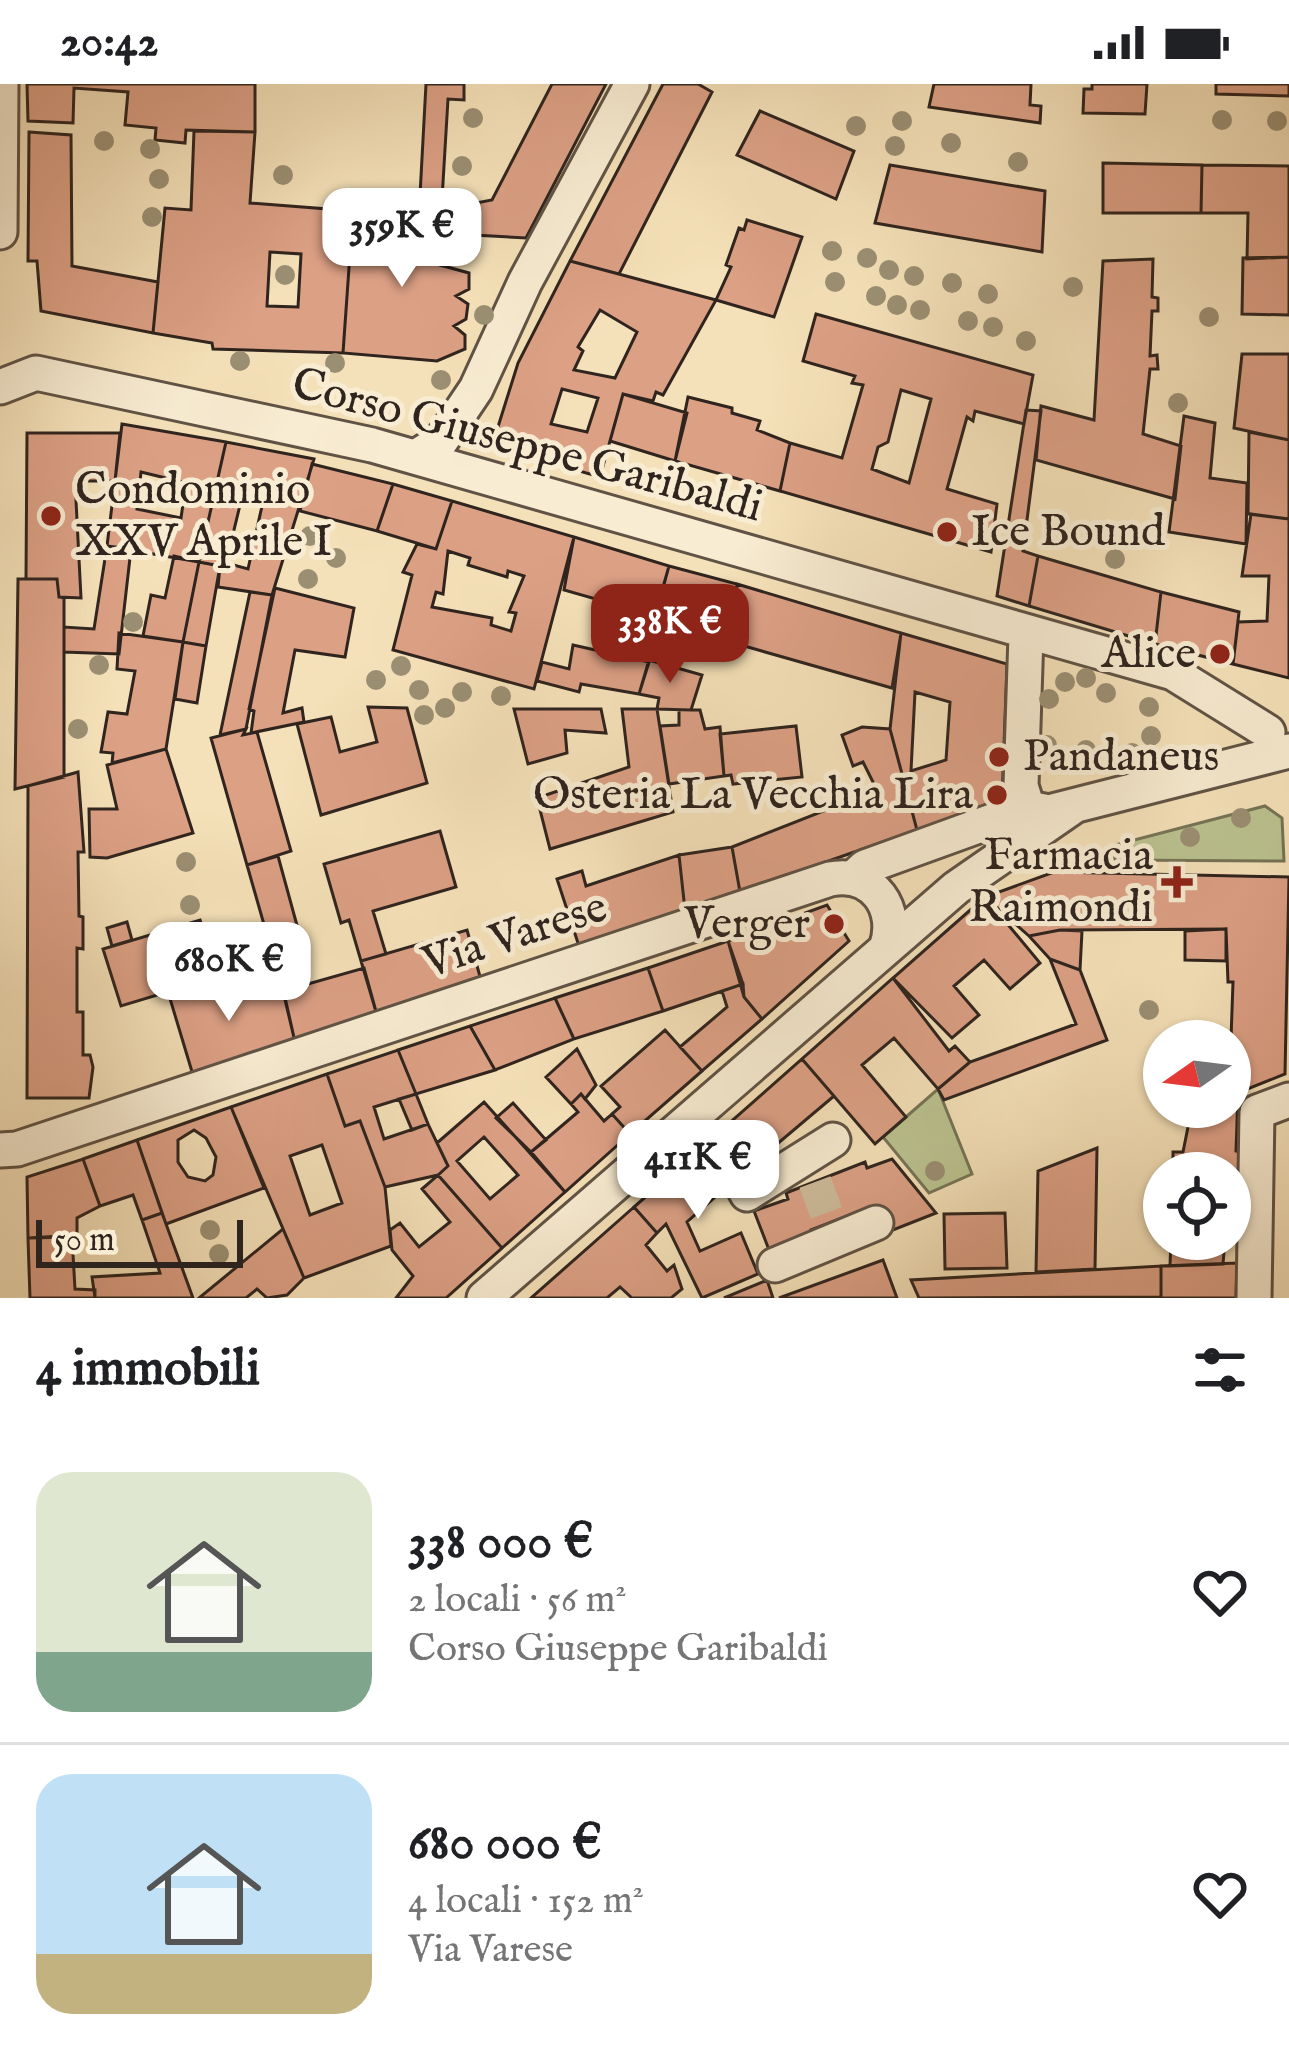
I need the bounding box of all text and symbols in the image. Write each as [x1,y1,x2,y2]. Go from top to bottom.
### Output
text: 20:42 [60,14,158,71]
pin: 359K € [304,188,500,290]
text: 359K € [349,202,455,251]
street label: Corso Giuseppe Garibaldi [286,356,768,536]
place label: Condominio XXV Aprile I [75,462,332,571]
marker: Condominio XXV Aprile I [38,503,64,529]
place label: Ice Bound [971,504,1166,561]
marker: Ice Bound [934,519,960,545]
pin: 338K € [572,584,768,686]
text: 338K € [618,598,722,647]
place label: Alice [1100,626,1196,683]
marker: Alice [1207,641,1233,667]
place label: Pandaneus [1023,729,1219,786]
marker: Pandaneus [986,744,1012,770]
place label: Osteria La Vecchia Lira [533,767,974,824]
marker: Osteria La Vecchia Lira [984,782,1010,808]
place label: Farmacia Raimondi [969,828,1154,937]
marker: Farmacia Raimondi [1164,869,1190,895]
street label: Via Varese [415,879,614,993]
place label: Verger [683,896,810,953]
marker: Verger [821,911,847,937]
pin: 680K € [131,922,327,1024]
text: 680K € [174,936,284,985]
north arrow [1143,1020,1251,1128]
map controls [1143,1020,1251,1260]
pin: 411K € [600,1120,796,1222]
text: 411K € [644,1134,752,1183]
button: locate [1143,1152,1251,1260]
scale bar [36,1214,243,1267]
text: 50 m [54,1220,115,1262]
icon: filters [1187,1337,1253,1403]
text: 4 immobili [36,1338,260,1403]
text: 338 000 € [408,1511,593,1576]
icon: home [132,1520,276,1664]
icon: heart [1187,1559,1253,1625]
text: 2 locali · 56 m² [408,1576,627,1625]
text: Corso Giuseppe Garibaldi [408,1625,828,1674]
text: 680 000 € [408,1812,602,1877]
icon: home [132,1822,276,1966]
icon: heart [1187,1861,1253,1927]
text: 4 locali · 152 m² [408,1877,644,1926]
text: Via Varese [408,1926,573,1975]

